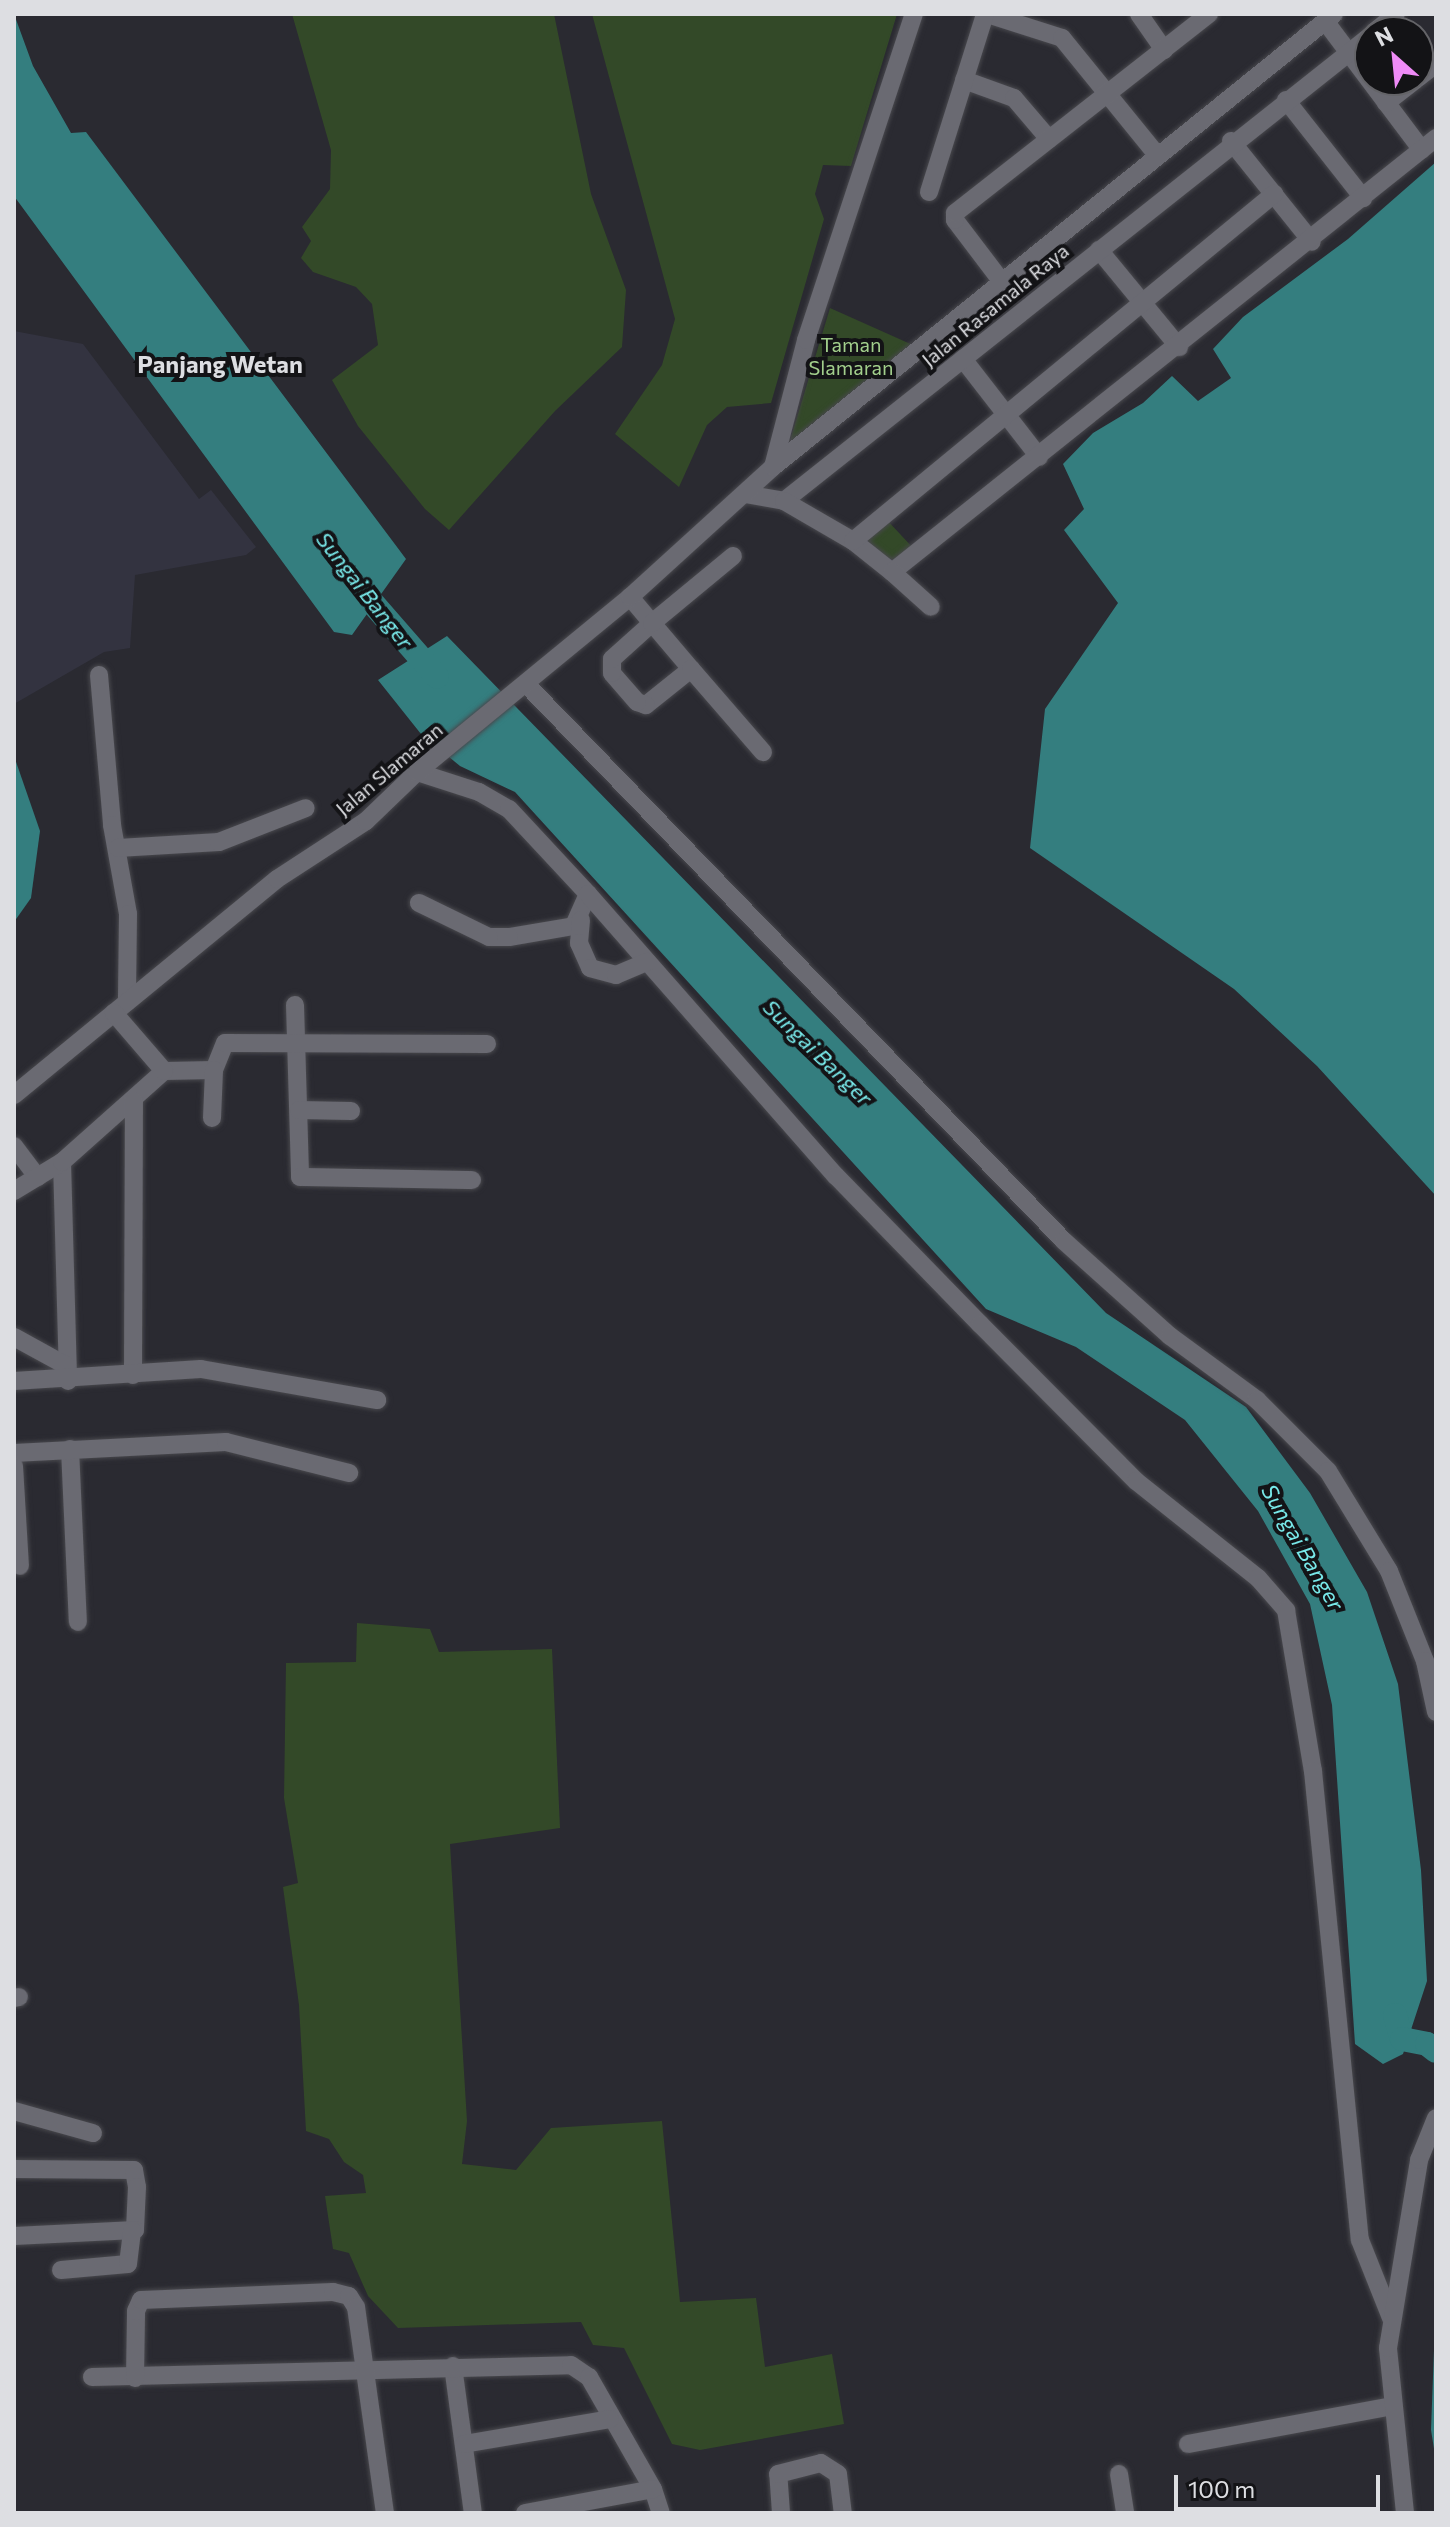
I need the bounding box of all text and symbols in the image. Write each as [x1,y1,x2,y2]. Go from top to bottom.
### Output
north arrow [1354,16,1434,96]
text: N [1370,20,1397,52]
street label: Jalan Rasamala Raya [917,238,1073,372]
park label: Taman Slamaran [809,332,893,379]
district label: Panjang Wetan [137,350,303,378]
water label: Sungai Banger [311,526,419,654]
street label: Jalan Slamaran [331,717,447,821]
water label: Sungai Banger [758,993,878,1111]
water label: Sungai Banger [1256,1479,1350,1615]
scale bar [1178,2459,1384,2509]
text: 100 m [1188,2474,1255,2503]

